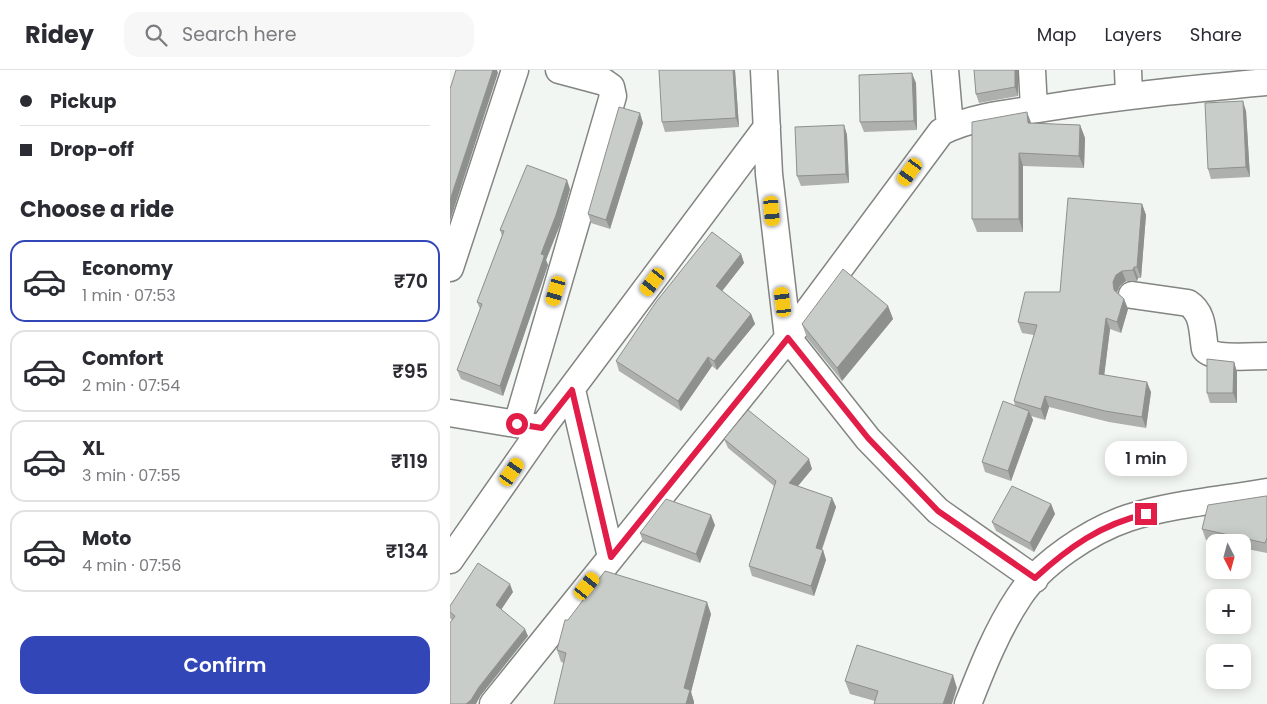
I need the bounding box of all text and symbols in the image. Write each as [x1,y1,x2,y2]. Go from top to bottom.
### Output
search box [124,12,474,57]
text: Ridey [25,18,94,51]
icon: search [142,21,170,49]
text: Search here [182,21,296,48]
text: Map [1037,22,1077,47]
text: Layers [1105,22,1162,47]
text: Share [1190,22,1242,47]
text: Pickup [50,88,116,115]
text: Drop-off [50,136,134,163]
car [895,155,924,189]
text: Choose a ride [20,194,174,225]
car [763,195,780,227]
text: Economy [82,255,173,282]
icon: car [22,259,67,304]
car [637,266,668,298]
text: ₹70 [394,268,428,295]
car [544,275,567,307]
text: 1 min · 07:53 [82,284,176,307]
car [773,286,792,318]
text: Comfort [82,345,164,372]
icon: car [22,349,67,394]
text: ₹95 [392,358,428,385]
text: 2 min · 07:54 [82,374,180,397]
route start [506,413,528,435]
text: XL [82,435,105,462]
icon: car [22,439,67,484]
callout: 1 min [1105,442,1187,476]
text: 1 min [1125,447,1167,470]
text: ₹119 [391,448,428,475]
car [497,455,526,489]
text: 3 min · 07:55 [82,464,181,487]
route end [1135,503,1157,525]
text: Moto [82,525,131,552]
icon: car [22,529,67,574]
north arrow [1206,534,1251,579]
map controls [1206,534,1251,689]
text: ₹134 [386,538,428,565]
text: 4 min · 07:56 [82,554,181,577]
car [571,570,602,602]
button: + [1206,589,1251,634]
button: Confirm [20,636,430,694]
button: − [1206,644,1251,689]

